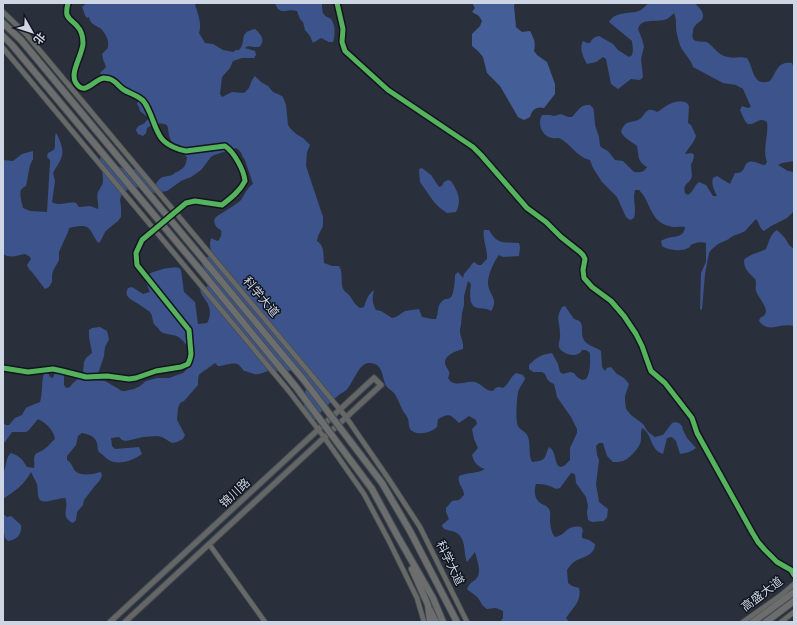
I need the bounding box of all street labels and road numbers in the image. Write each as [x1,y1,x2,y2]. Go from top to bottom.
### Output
street label: 科学大道 [240,274,282,320]
street label: 锦川路 [217,476,253,510]
street label: 科学大道 [433,538,467,588]
street label: 高盛大道 [739,574,785,614]

